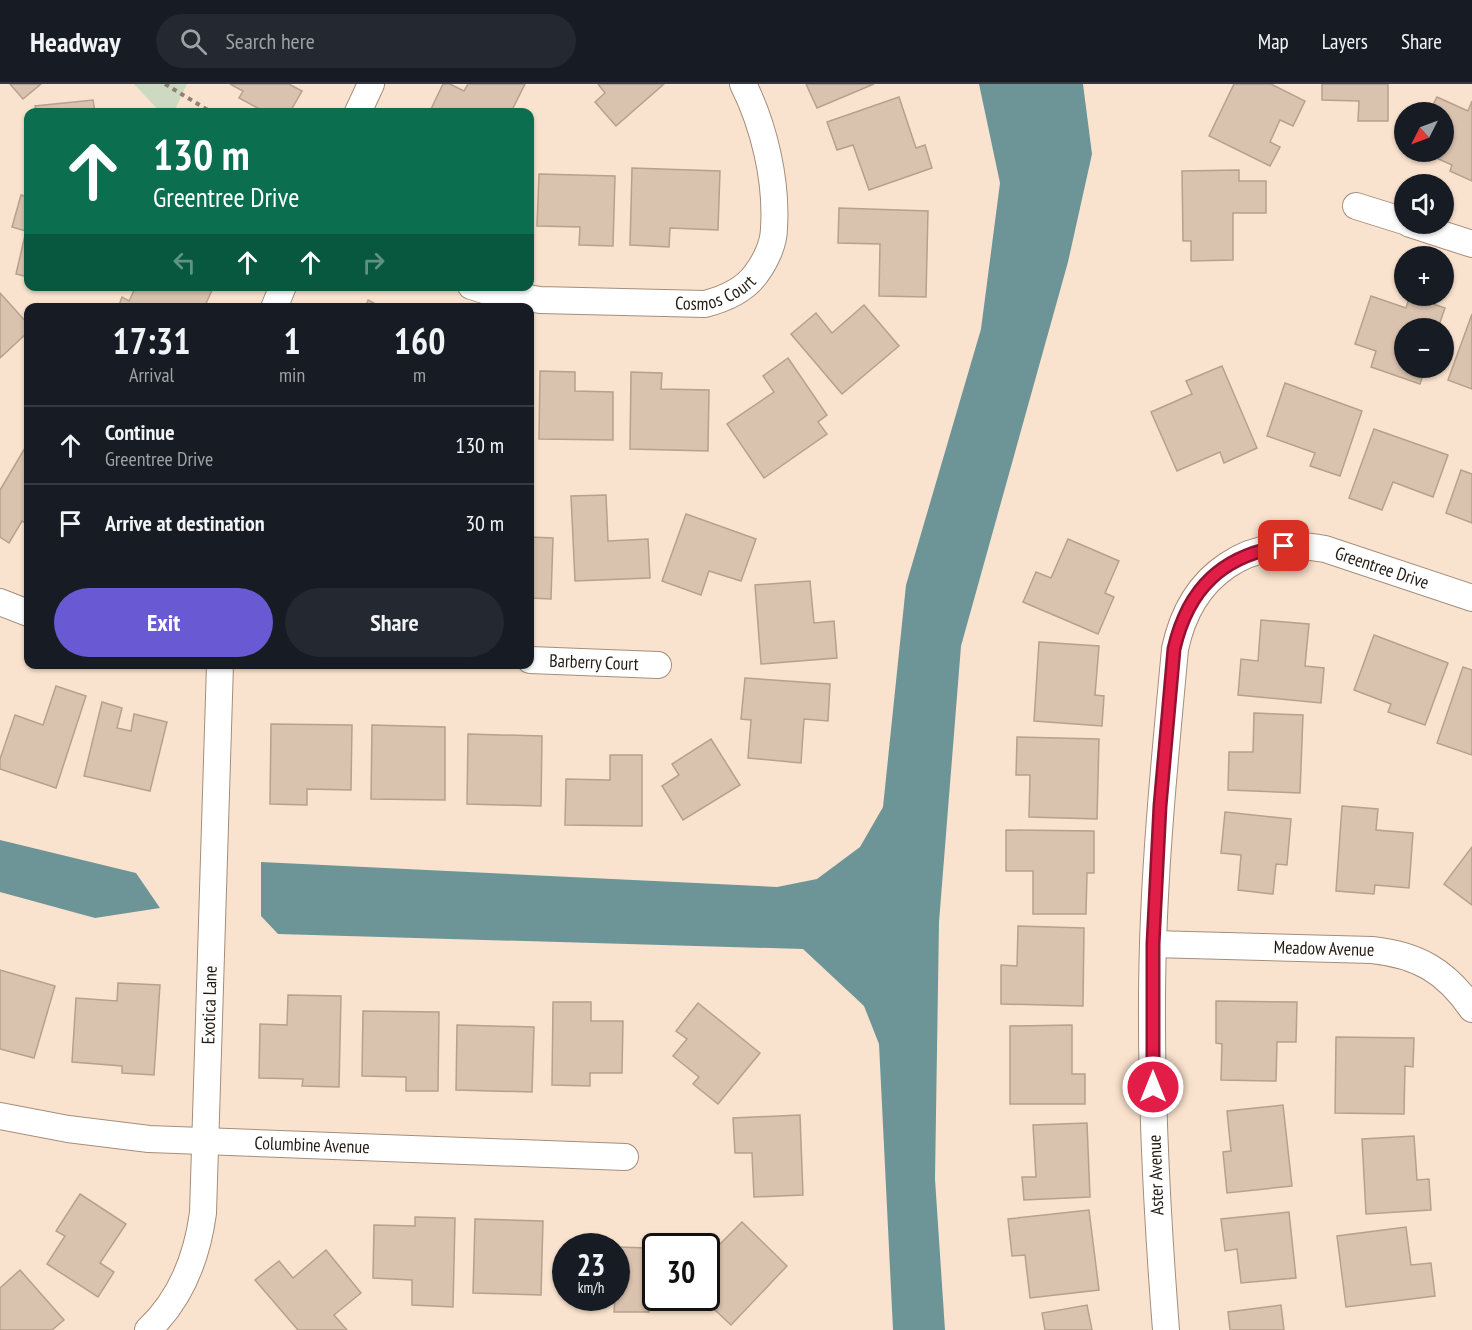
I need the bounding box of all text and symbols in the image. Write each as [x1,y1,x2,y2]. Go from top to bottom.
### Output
search box [156,14,576,68]
text: Headway [30,23,120,60]
icon: search [177,25,210,58]
text: Search here [225,27,315,55]
text: Map [1258,28,1289,55]
text: Layers [1322,28,1368,55]
text: Share [1401,28,1442,55]
north arrow [1394,102,1454,162]
map controls [1394,102,1454,378]
text: 130 m [153,127,250,182]
icon: ahead [54,132,132,210]
button: sound [1394,174,1454,234]
text: Greentree Drive [153,180,299,214]
icon: left [168,246,201,279]
icon: ahead [231,246,264,279]
icon: ahead [294,246,327,279]
icon: right [357,246,390,279]
button: + [1394,246,1454,306]
street label: Cosmos Court [675,270,761,315]
text: 17:31 [113,317,190,364]
text: 1 [283,317,301,364]
text: 160 [394,317,445,364]
button: − [1394,318,1454,378]
text: Arrival [129,362,174,388]
text: min [279,362,305,388]
text: m [413,362,426,388]
text: Continue [105,418,175,446]
icon: ahead [54,429,87,462]
text: 130 m [455,431,504,459]
text: Greentree Drive [105,446,213,472]
icon: arrive [54,507,87,540]
text: Arrive at destination [105,509,265,537]
text: 30 m [465,509,504,537]
pin [1258,520,1309,571]
icon: arrive [1267,529,1300,562]
street label: Greentree Drive [1332,541,1432,594]
button: Exit [54,588,273,657]
button: Share [285,588,504,657]
street label: Barberry Court [549,649,639,675]
street label: Meadow Avenue [1273,935,1375,961]
street label: Exotica Lane [196,965,222,1045]
position arrow [1121,1055,1185,1119]
street label: Columbine Avenue [254,1131,370,1158]
street label: Aster Avenue [1143,1134,1168,1216]
speed limit sign: 30 [642,1233,720,1311]
text: 23 [577,1245,605,1284]
text: km/h [578,1278,604,1297]

